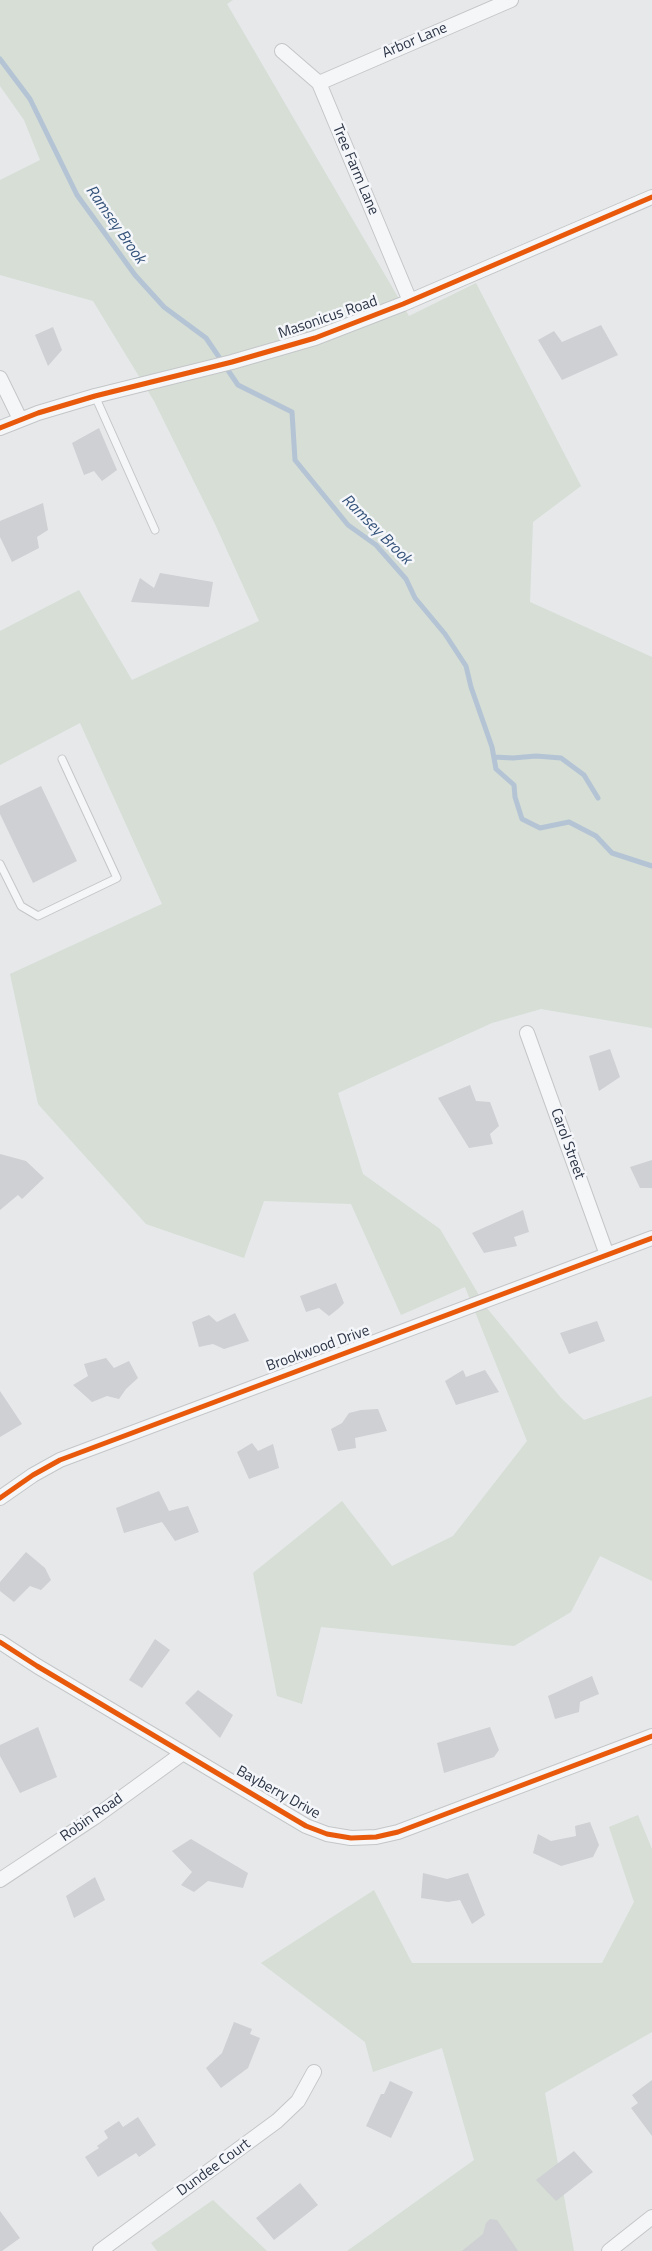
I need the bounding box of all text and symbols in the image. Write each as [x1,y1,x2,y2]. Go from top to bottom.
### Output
street label: Arbor Lane [380,19,450,63]
street label: Tree Farm Lane [328,122,382,218]
water label: Ramsey Brook [81,182,149,268]
street label: Masonicus Road [276,293,380,343]
water label: Ramsey Brook [337,491,415,569]
street label: Carol Street [546,1106,588,1182]
street label: Brookwood Drive [264,1322,372,1376]
street label: Bayberry Drive [233,1763,323,1823]
street label: Robin Road [57,1790,127,1846]
street label: Dundee Court [174,2135,254,2201]

